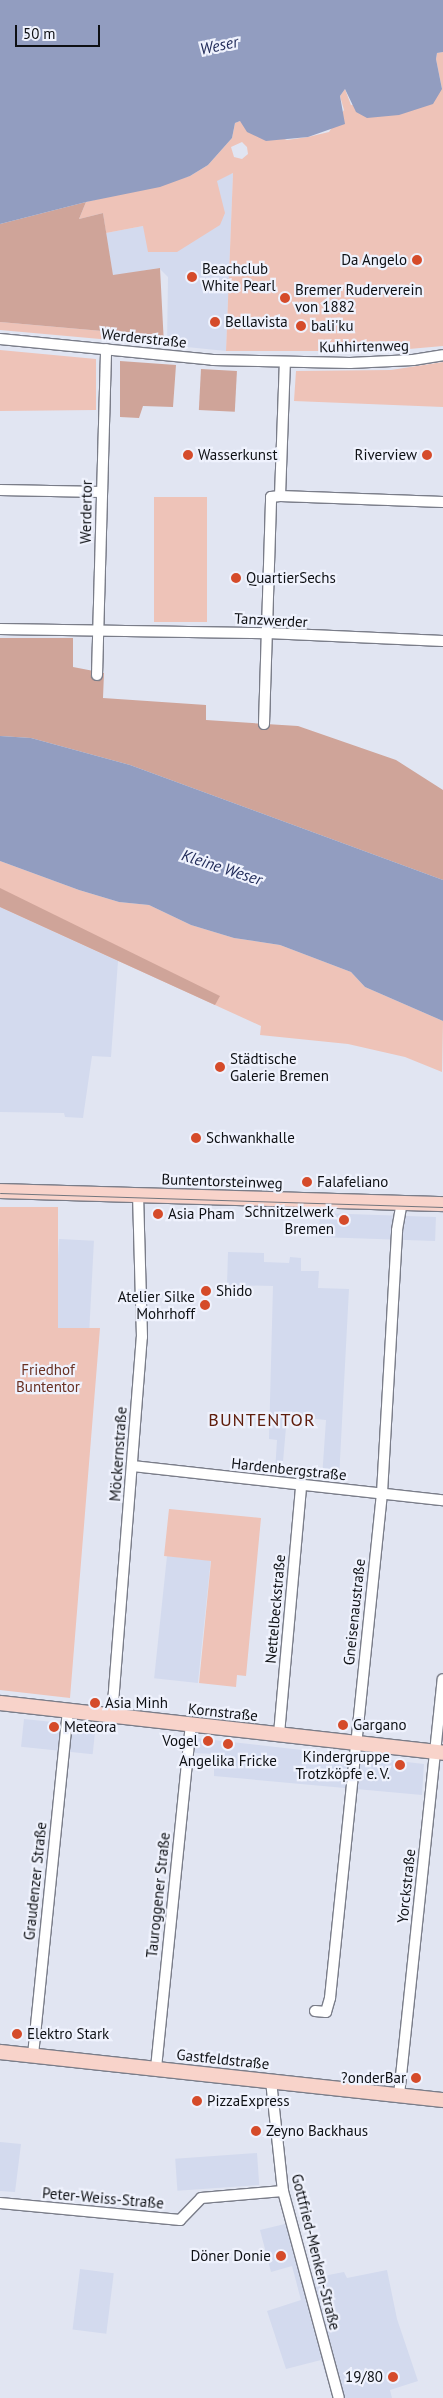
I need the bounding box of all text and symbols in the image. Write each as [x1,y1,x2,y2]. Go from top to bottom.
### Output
scale bar [18,15,102,47]
text: 50 m [23,24,56,43]
water label: Weser [198,32,240,58]
place label: Da Angelo [341,251,407,269]
marker: Da Angelo [411,254,423,266]
place label: Beachclub White Pearl [202,259,276,294]
marker: Beachclub White Pearl [186,271,198,283]
place label: Bremer Ruderverein von 1882 [295,280,423,315]
marker: Bremer Ruderverein von 1882 [279,292,291,304]
place label: Bellavista [225,313,288,331]
marker: Bellavista [209,316,221,328]
place label: bali'ku [311,317,353,335]
marker: bali'ku [295,320,307,332]
street label: Werderstraße [100,325,188,351]
street label: Kuhhirtenweg [319,336,409,356]
place label: Wasserkunst [198,446,277,464]
place label: Riverview [355,446,417,464]
marker: Wasserkunst [182,449,194,461]
marker: Riverview [421,449,433,461]
street label: Werdertor [76,480,96,544]
place label: QuartierSechs [246,569,336,587]
marker: QuartierSechs [230,572,242,584]
street label: Tanzwerder [234,609,308,631]
water label: Kleine Weser [179,845,265,889]
place label: Städtische Galerie Bremen [230,1049,329,1084]
marker: Städtische Galerie Bremen [214,1061,226,1073]
place label: Schwankhalle [206,1129,295,1147]
marker: Schwankhalle [190,1132,202,1144]
street label: Buntentorsteinweg [161,1170,283,1192]
place label: Falafeliano [317,1173,388,1191]
marker: Falafeliano [301,1176,313,1188]
place label: Schnitzelwerk Bremen [245,1202,334,1237]
place label: Asia Pham [168,1205,235,1223]
marker: Asia Pham [152,1208,164,1220]
marker: Schnitzelwerk Bremen [338,1214,350,1226]
place label: Shido [216,1282,252,1300]
marker: Shido [200,1285,212,1297]
place label: Atelier Silke Mohrhoff [118,1287,195,1322]
marker: Atelier Silke Mohrhoff [199,1299,211,1311]
park label: Friedhof Buntentor [16,1360,80,1395]
street label: Möckernstraße [106,1406,130,1502]
district label: BUNTENTOR [207,1409,317,1431]
street label: Hardenbergstraße [230,1454,348,1484]
street label: Nettelbeckstraße [261,1554,289,1664]
street label: Gneisenaustraße [339,1558,369,1666]
place label: Asia Minh [105,1694,168,1712]
marker: Asia Minh [89,1697,101,1709]
street label: Kornstraße [187,1699,259,1725]
place label: Gargano [353,1716,406,1734]
place label: Meteora [64,1718,116,1736]
marker: Gargano [337,1719,349,1731]
marker: Meteora [48,1721,60,1733]
place label: Vogel [162,1732,198,1750]
marker: Vogel [202,1735,214,1747]
marker: Angelika Fricke [222,1738,234,1750]
place label: Kindergruppe Trotzköpfe e. V. [294,1747,390,1782]
place label: Angelika Fricke [179,1752,277,1770]
marker: Kindergruppe Trotzköpfe e. V. [394,1759,406,1771]
street label: Graudenzer Straße [20,1821,50,1941]
street label: Tauroggener Straße [142,1831,174,1959]
street label: Yorckstraße [393,1848,419,1924]
place label: Elektro Stark [27,2025,109,2043]
marker: Elektro Stark [11,2028,23,2040]
street label: Gastfeldstraße [176,2045,270,2073]
place label: ?onderBar [341,2069,406,2087]
marker: ?onderBar [410,2072,422,2084]
place label: PizzaExpress [207,2092,289,2110]
marker: PizzaExpress [191,2095,203,2107]
place label: Zeyno Backhaus [266,2122,368,2140]
marker: Zeyno Backhaus [250,2125,262,2137]
street label: Gottfried-Menken-Straße [288,2172,344,2332]
street label: Peter-Weiss-Straße [41,2184,165,2212]
place label: Döner Donie [191,2247,271,2265]
marker: Döner Donie [275,2250,287,2262]
place label: 19/80 [345,2368,383,2386]
marker: 19/80 [387,2371,399,2383]

